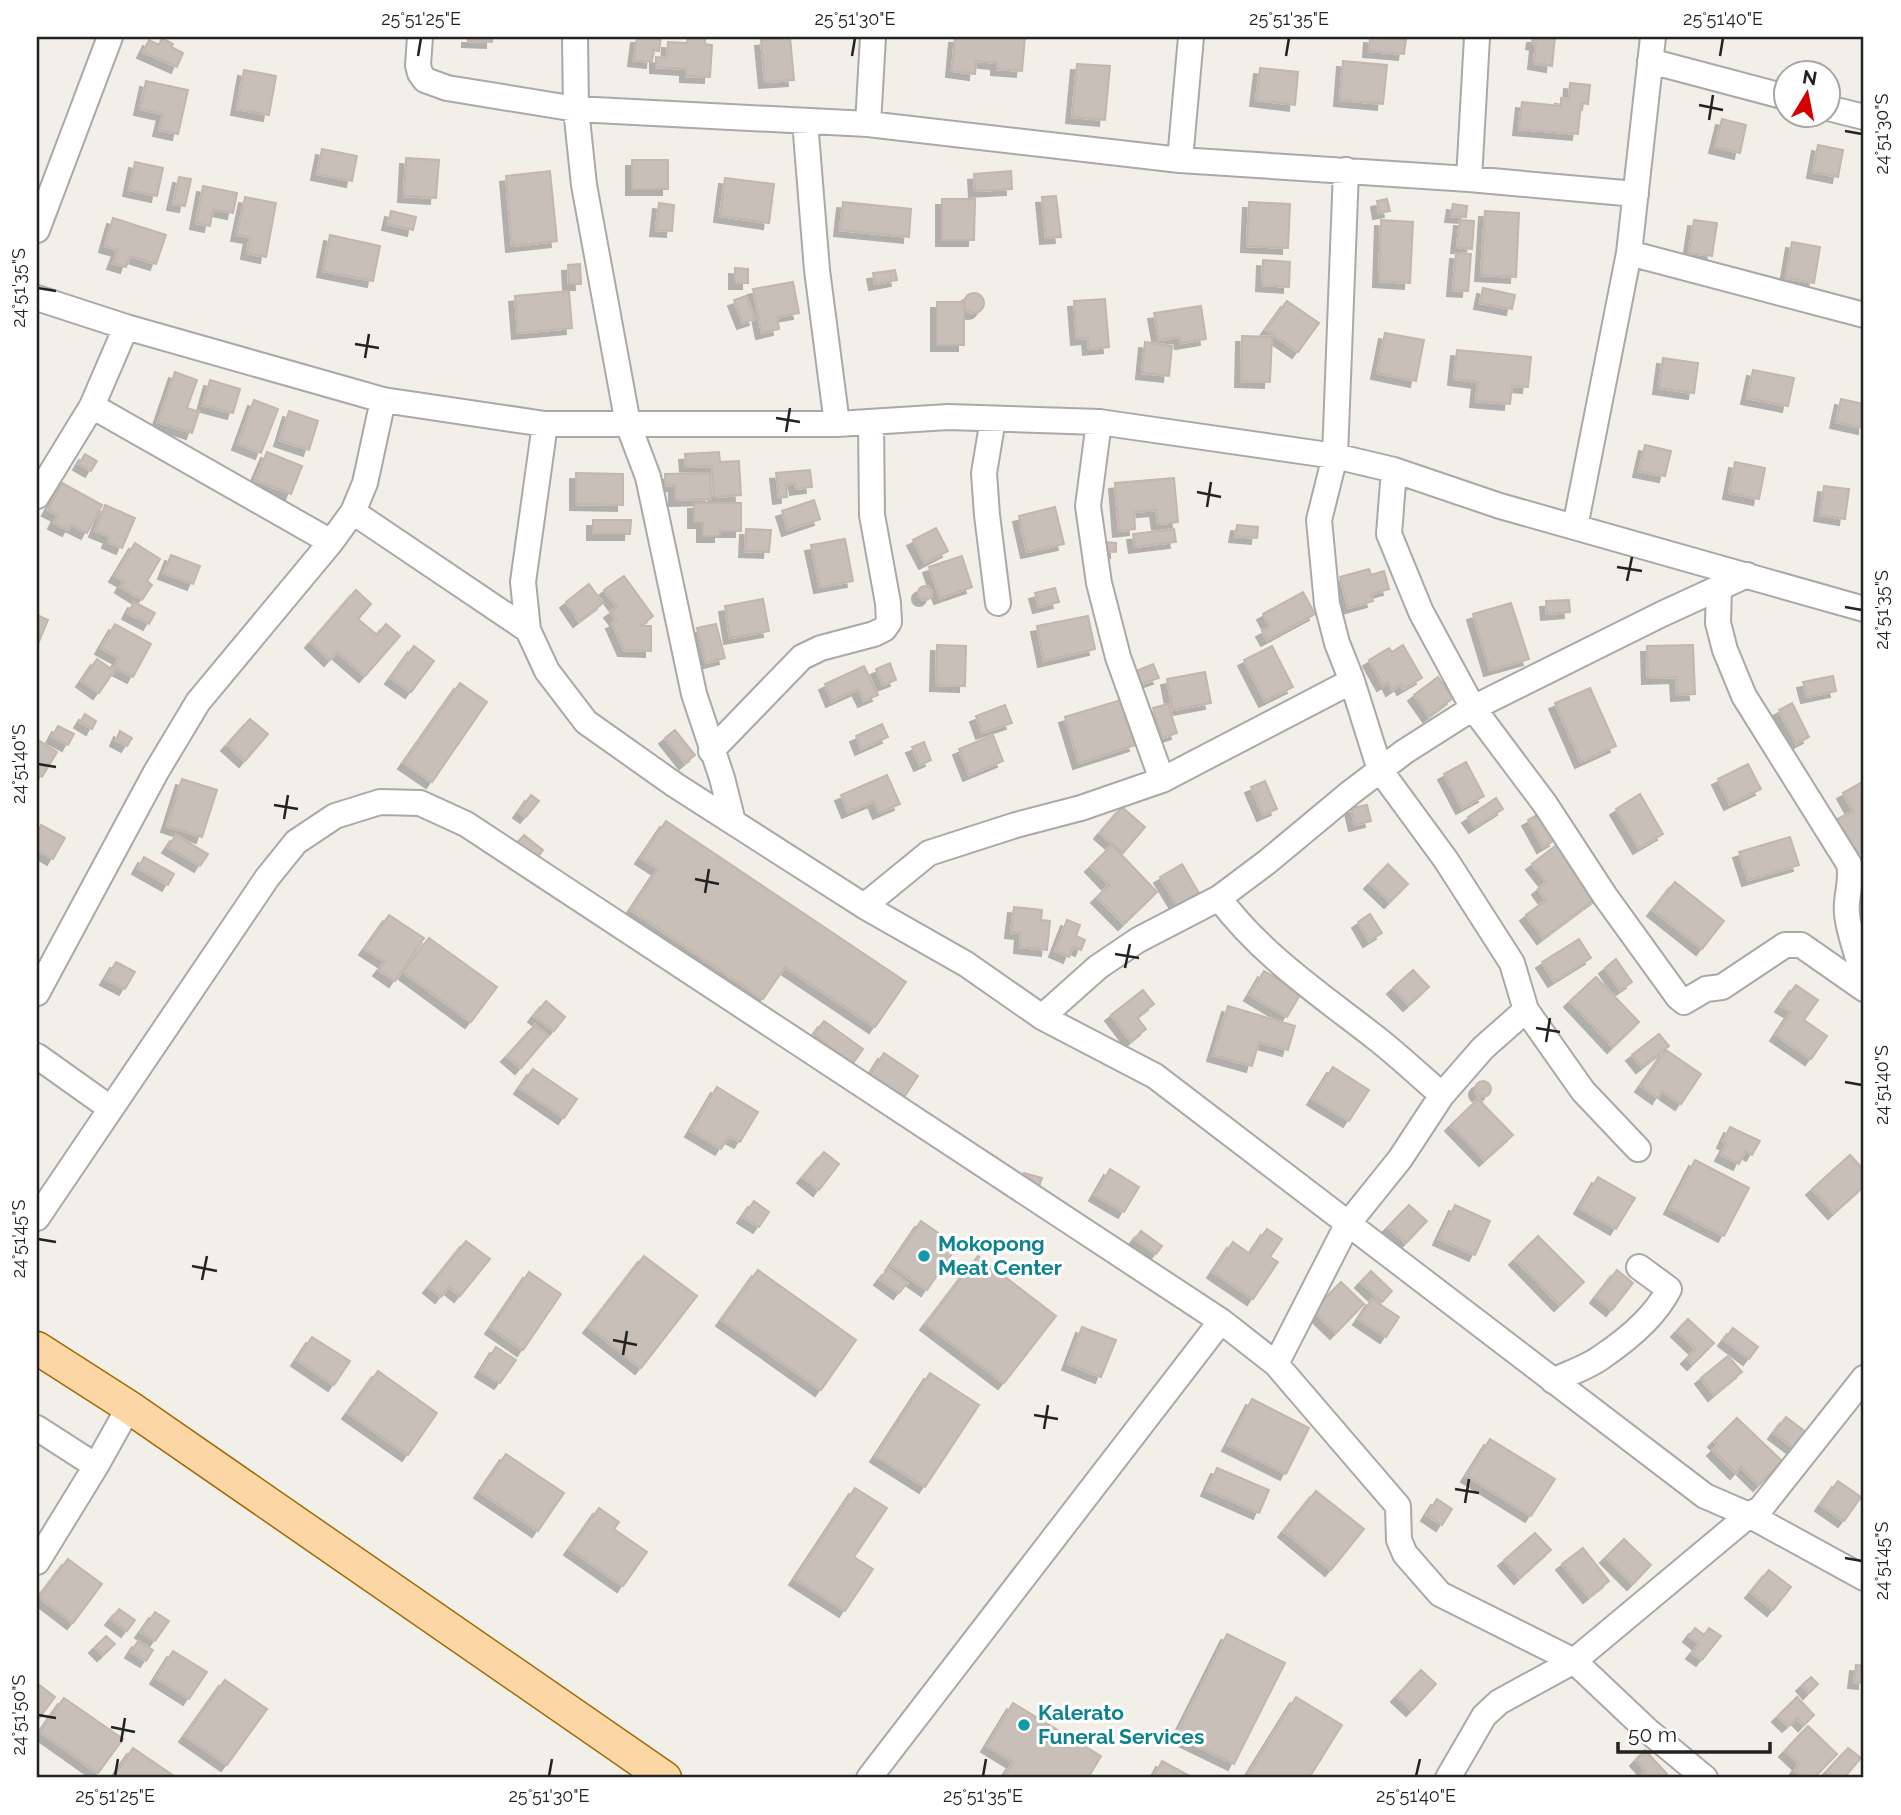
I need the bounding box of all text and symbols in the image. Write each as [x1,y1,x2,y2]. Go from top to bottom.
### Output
text: 25°51'25"E [381,8,461,29]
text: 25°51'30"E [814,8,896,29]
text: 25°51'35"E [1249,8,1329,29]
text: 25°51'40"E [1683,8,1763,29]
north arrow [1772,60,1842,130]
text: N [1801,65,1819,89]
text: 24°51'30"S [1871,94,1892,174]
text: 24°51'35"S [8,248,29,328]
text: 24°51'35"S [1871,570,1892,650]
text: 24°51'40"S [8,724,29,804]
text: 24°51'40"S [1871,1045,1892,1125]
text: 24°51'45"S [8,1200,29,1278]
place label: Mokopong Meat Center [938,1231,1062,1280]
marker: Mokopong Meat Center [916,1248,932,1264]
text: 24°51'45"S [1871,1522,1892,1600]
text: 24°51'50"S [8,1675,29,1755]
place label: Kalerato Funeral Services [1038,1700,1204,1749]
scale bar [1618,1710,1770,1754]
marker: Kalerato Funeral Services [1016,1717,1032,1733]
text: 50 m [1628,1722,1677,1747]
text: 25°51'25"E [75,1785,155,1806]
text: 25°51'30"E [508,1785,590,1806]
text: 25°51'35"E [943,1785,1023,1806]
text: 25°51'40"E [1376,1785,1456,1806]

